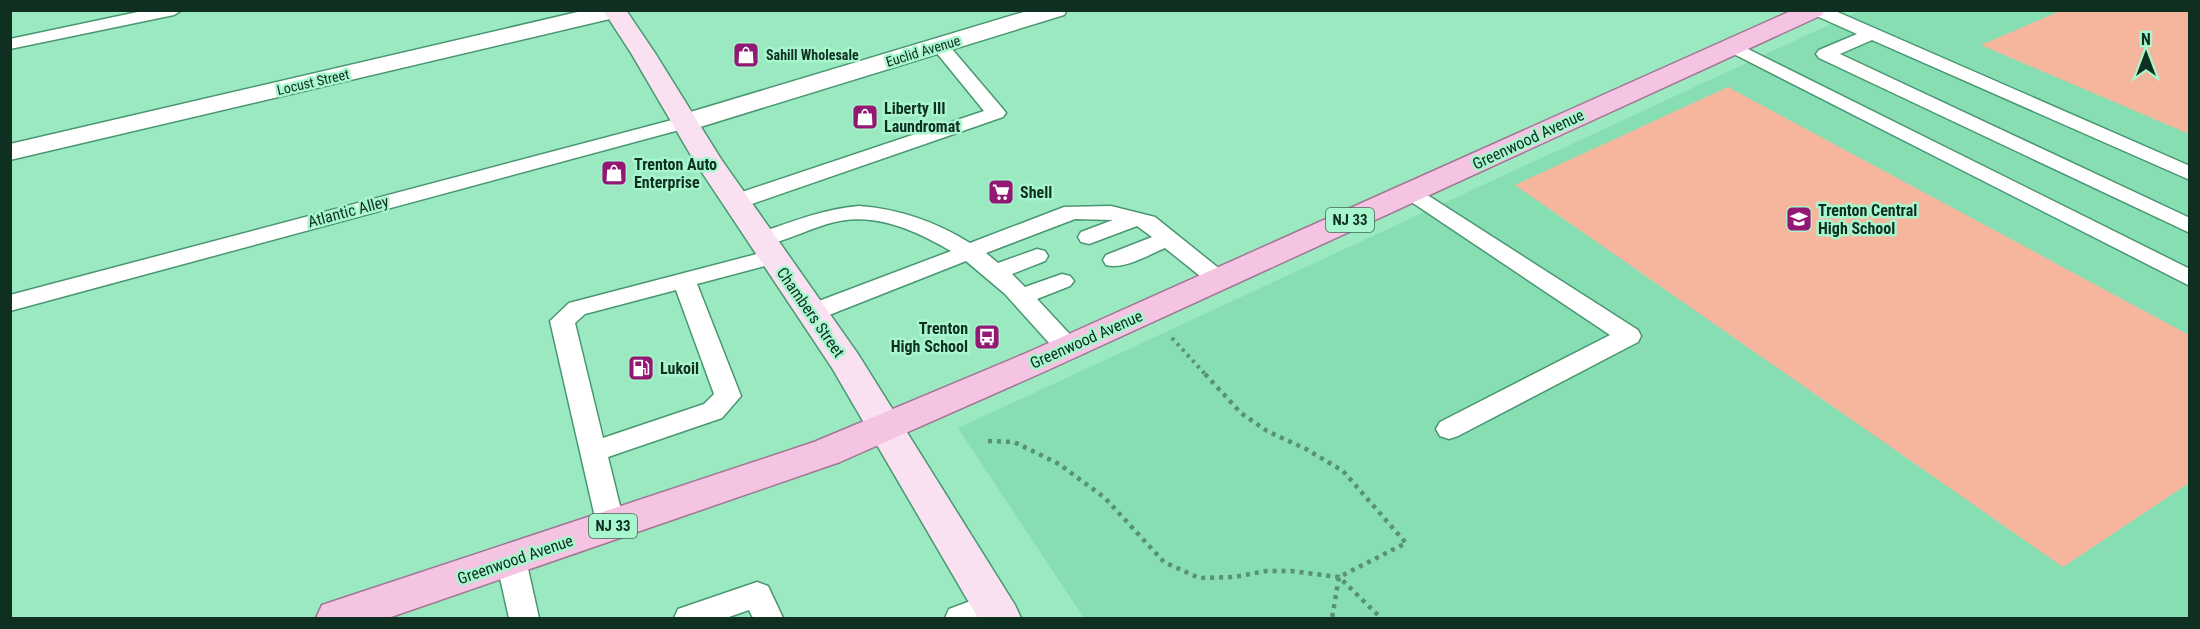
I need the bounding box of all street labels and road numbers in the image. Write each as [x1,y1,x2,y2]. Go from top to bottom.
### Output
street label: Euclid Avenue [884,32,963,70]
street label: Locust Street [275,66,351,98]
street label: Greenwood Avenue [1469,105,1587,174]
street label: Atlantic Alley [306,191,391,231]
road number: NJ 33 [1326,208,1374,232]
street label: Chambers Street [773,264,849,361]
street label: Greenwood Avenue [1027,306,1145,373]
road number: NJ 33 [589,514,637,538]
street label: Greenwood Avenue [455,531,575,588]

